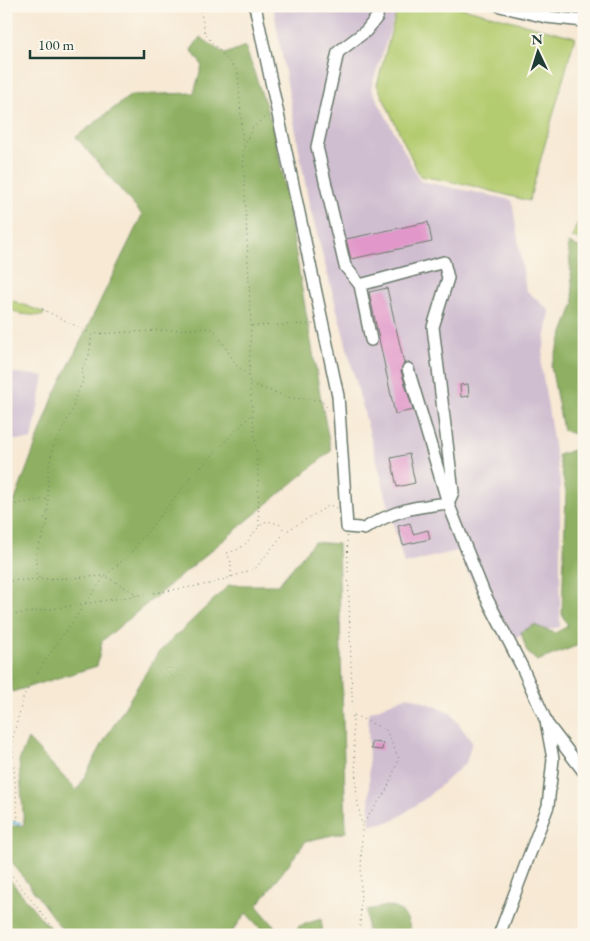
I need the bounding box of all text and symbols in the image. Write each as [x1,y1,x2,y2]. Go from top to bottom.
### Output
scale bar [30,28,144,60]
north arrow [512,28,562,78]
text: N [531,30,544,48]
text: 100 m [38,35,75,54]

